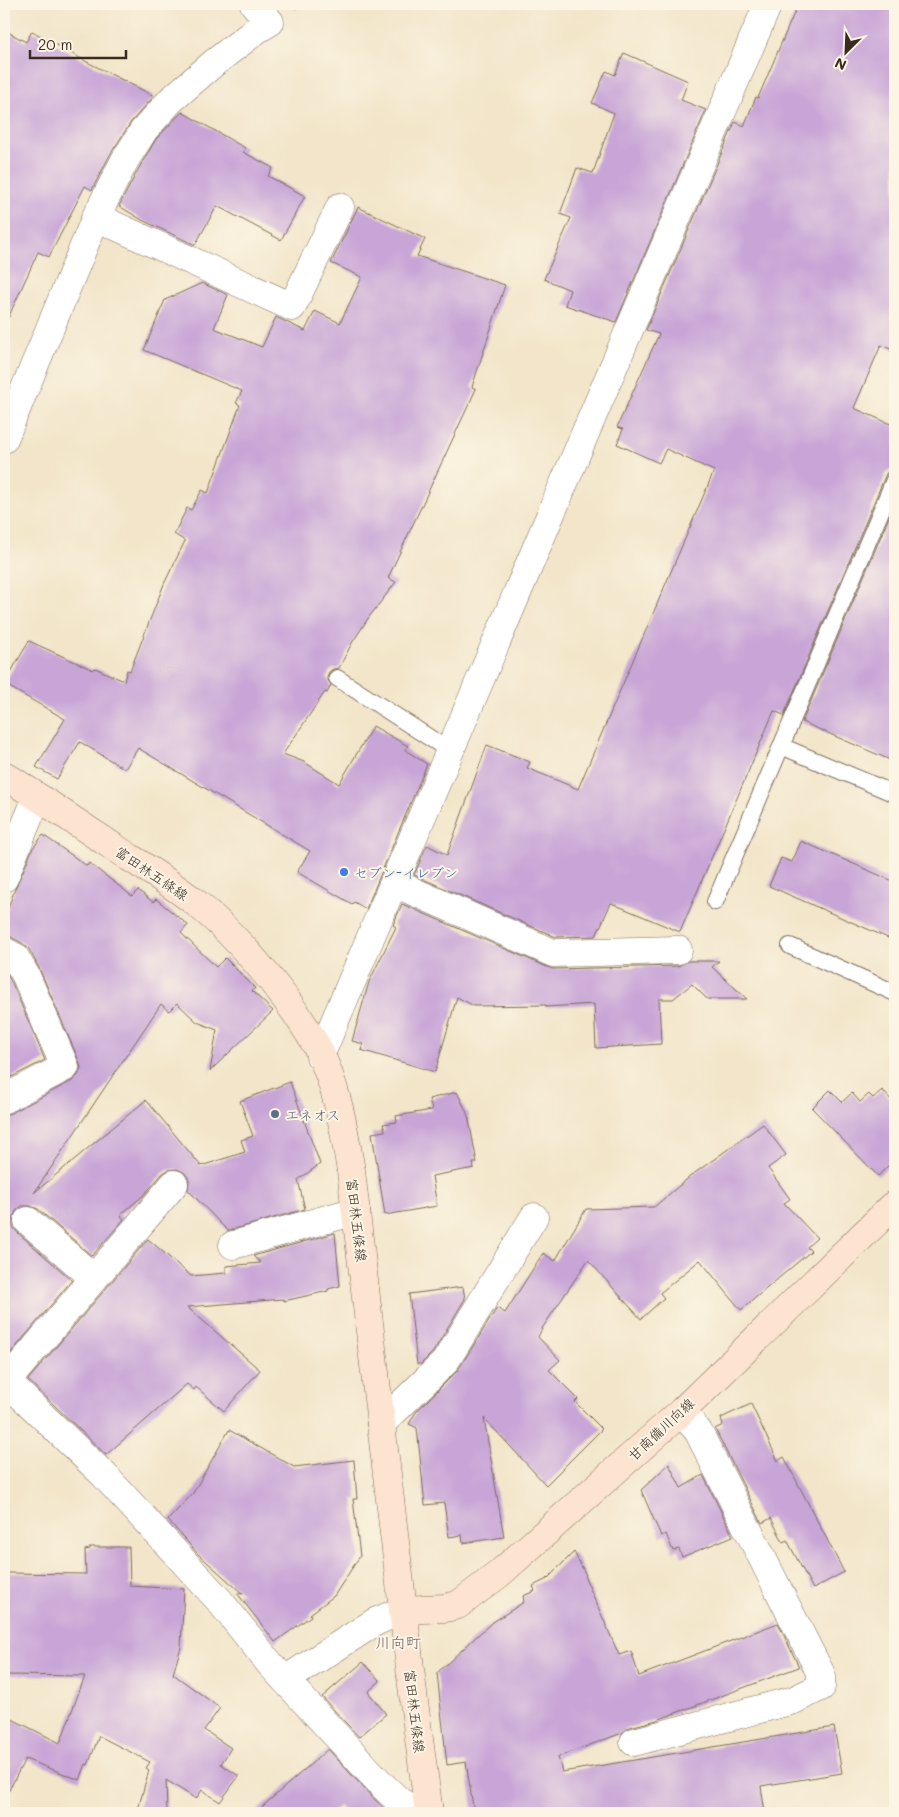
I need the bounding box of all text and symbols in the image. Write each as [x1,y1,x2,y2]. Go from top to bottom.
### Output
scale bar [30,28,126,60]
north arrow [822,28,872,78]
text: 20 m [38,34,72,54]
text: N [832,53,849,75]
street label: 富田林五條線 [112,842,192,904]
place label: セブン-イレブン [354,863,458,882]
marker: セブン-イレブン [338,866,350,878]
place label: エネオス [285,1105,340,1124]
marker: エネオス [269,1108,281,1120]
street label: 富田林五條線 [342,1177,372,1263]
street label: 甘南備川向線 [624,1393,698,1465]
district label: 川向町 [375,1632,421,1652]
street label: 富田林五條線 [400,1668,430,1754]

